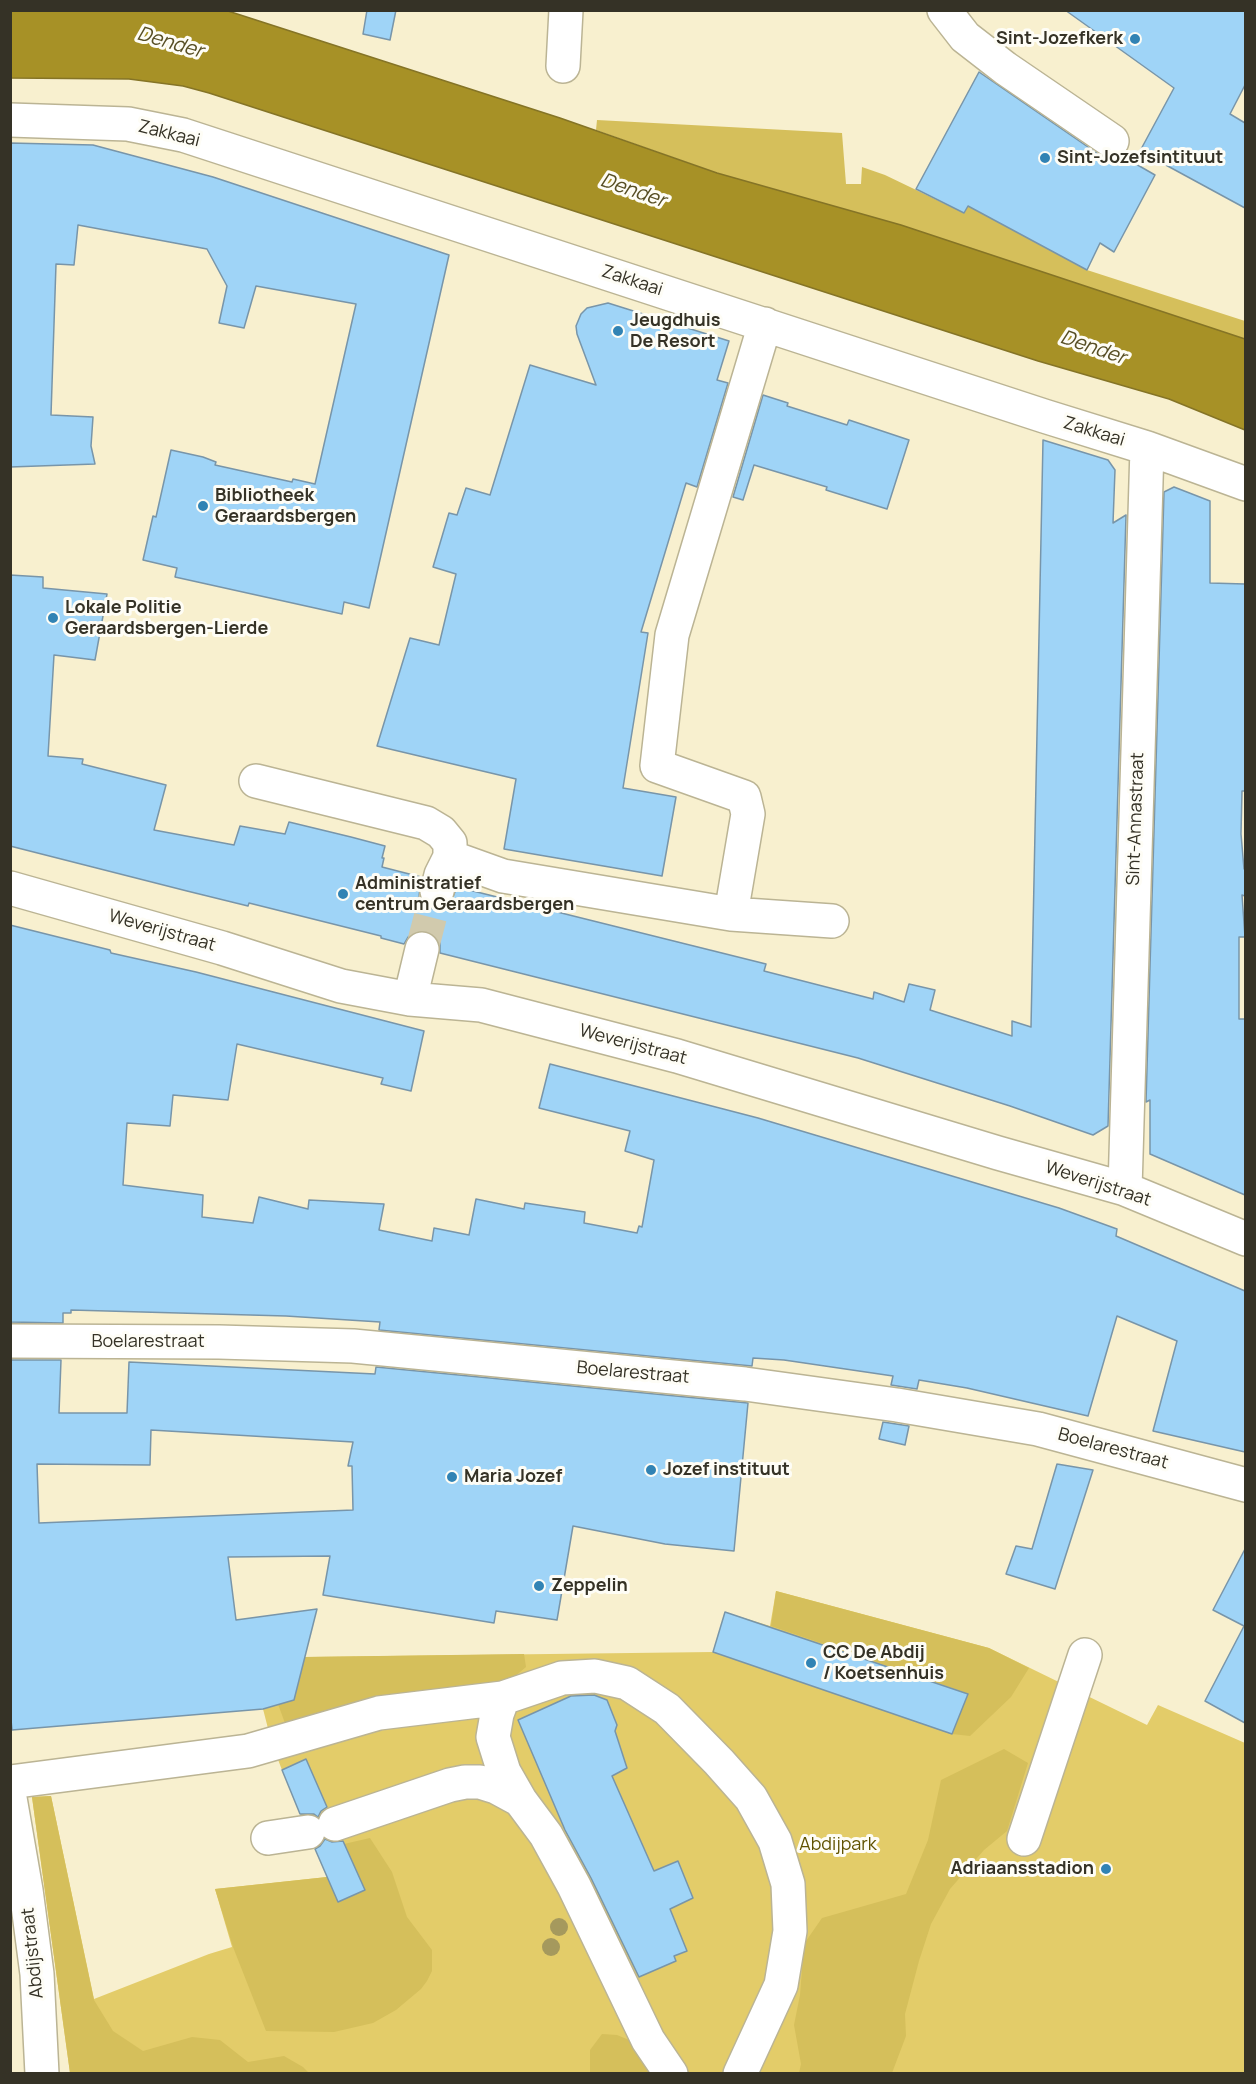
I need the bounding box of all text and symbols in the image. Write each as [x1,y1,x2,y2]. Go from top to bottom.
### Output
water label: Dender [134,22,206,64]
place label: Sint-Jozefkerk [996,28,1123,50]
marker: Sint-Jozefkerk [1128,32,1142,46]
street label: Zakkaai [136,116,202,152]
place label: Sint-Jozefsintituut [1057,147,1223,169]
marker: Sint-Jozefsintituut [1038,151,1052,165]
water label: Dender [597,169,669,213]
street label: Zakkaai [599,261,665,301]
place label: Jeugdhuis De Resort [630,310,721,352]
marker: Jeugdhuis De Resort [611,324,625,338]
water label: Dender [1057,326,1129,370]
street label: Zakkaai [1061,412,1127,452]
place label: Bibliotheek Geraardsbergen [215,485,356,528]
marker: Bibliotheek Geraardsbergen [196,499,210,513]
place label: Lokale Politie Geraardsbergen-Lierde [65,597,268,640]
marker: Lokale Politie Geraardsbergen-Lierde [46,611,60,625]
street label: Sint-Annastraat [1123,752,1149,886]
place label: Administratief centrum Geraardsbergen [355,873,574,916]
marker: Administratief centrum Geraardsbergen [336,887,350,901]
street label: Weverijstraat [106,905,218,957]
street label: Weverijstraat [577,1020,689,1070]
street label: Weverijstraat [1042,1157,1154,1211]
street label: Boelarestraat [91,1331,205,1353]
street label: Boelarestraat [576,1357,690,1389]
street label: Boelarestraat [1056,1424,1170,1474]
place label: Jozef instituut [663,1459,790,1481]
marker: Jozef instituut [644,1463,658,1477]
place label: Maria Jozef [464,1466,562,1488]
marker: Maria Jozef [445,1470,459,1484]
place label: Zeppelin [551,1575,628,1597]
marker: Zeppelin [532,1579,546,1593]
place label: CC De Abdij / Koetsenhuis [823,1642,944,1684]
marker: CC De Abdij / Koetsenhuis [804,1656,818,1670]
park label: Abdijpark [799,1834,877,1856]
place label: Adriaansstadion [950,1858,1094,1880]
marker: Adriaansstadion [1099,1862,1113,1876]
street label: Abdijstraat [17,1906,49,2000]

